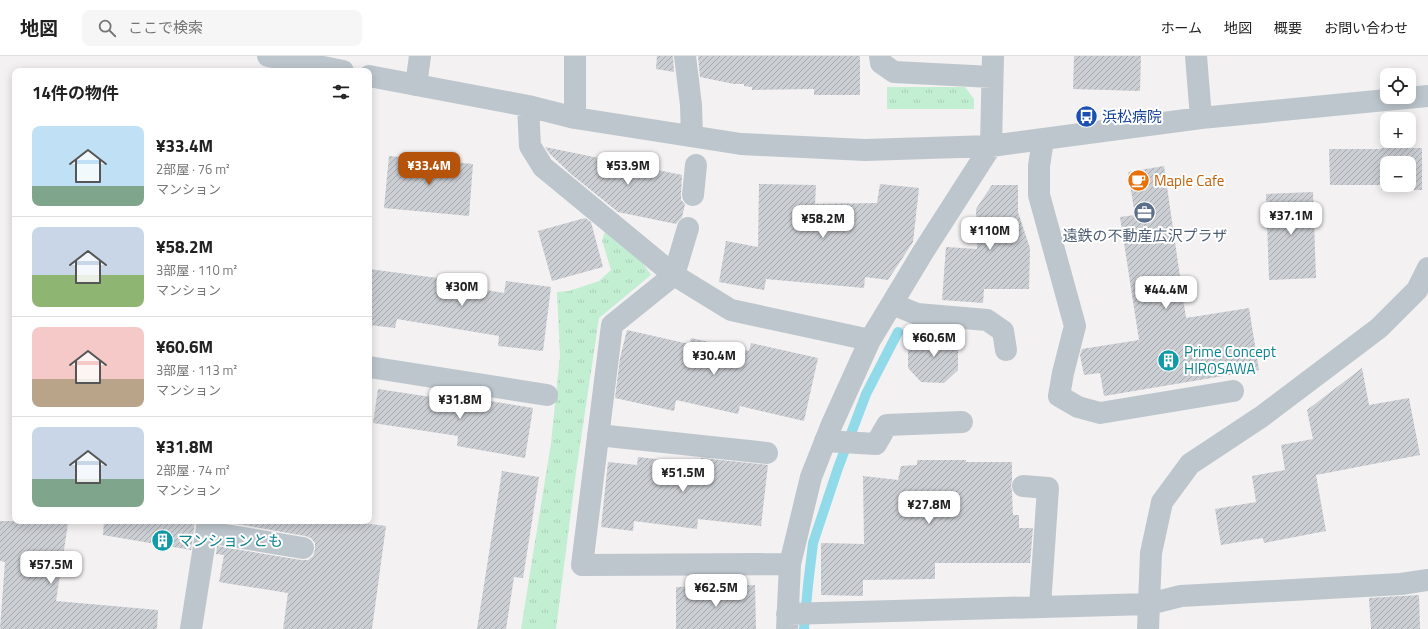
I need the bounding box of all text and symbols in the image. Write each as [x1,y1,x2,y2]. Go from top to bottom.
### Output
search box [82,10,362,46]
text: 地図 [20,13,58,42]
text: ここで検索 [128,16,203,39]
icon: search [96,17,118,39]
text: ホーム [1160,17,1202,38]
text: 地図 [1224,17,1252,38]
text: 概要 [1274,17,1302,38]
text: お問い合わせ [1324,17,1408,38]
map controls [1380,68,1416,192]
button: locate [1380,68,1416,104]
text: 14件の物件 [32,80,119,106]
icon: filters [330,81,352,103]
bus stop icon: 浜松病院 [1073,103,1099,129]
place label: 浜松病院 [1102,105,1162,128]
button: + [1380,112,1416,148]
text: ¥33.4M [156,133,213,159]
icon: home [64,142,112,190]
pin: ¥33.4M [396,152,462,186]
pin: ¥53.9M [595,152,661,186]
text: ¥33.4M [407,155,451,175]
text: ¥53.9M [606,155,650,175]
button: − [1380,156,1416,192]
text: 2部屋 · 76 m² [156,159,230,179]
cafe icon: Maple Cafe [1126,167,1152,193]
place label: Maple Cafe [1154,169,1224,192]
text: マンション [156,179,221,199]
office icon: 遠鉄の不動産広沢プラザ [1132,199,1158,225]
pin: ¥37.1M [1258,202,1324,236]
pin: ¥58.2M [790,205,856,239]
text: ¥37.1M [1269,205,1313,225]
text: ¥58.2M [801,208,845,228]
pin: ¥110M [962,217,1018,251]
text: ¥110M [970,220,1010,240]
place label: 遠鉄の不動産広沢プラザ [1062,224,1228,247]
text: ¥58.2M [156,234,213,260]
icon: home [64,243,112,291]
text: 3部屋 · 110 m² [156,260,237,280]
pin: ¥30M [438,273,486,307]
text: ¥30M [446,276,479,296]
pin: ¥44.4M [1133,276,1199,310]
text: ¥44.4M [1144,279,1188,299]
text: マンション [156,280,221,300]
pin: ¥60.6M [901,324,967,358]
text: ¥60.6M [912,327,956,347]
text: ¥60.6M [156,334,213,360]
place label: Prime Concept HIROSAWA [1184,340,1277,380]
pin: ¥30.4M [681,342,747,376]
icon: home [64,343,112,391]
text: ¥30.4M [692,345,736,365]
building icon: Prime Concept HIROSAWA [1156,347,1182,373]
text: 3部屋 · 113 m² [156,360,237,380]
text: マンション [156,380,221,400]
pin: ¥31.8M [427,386,493,420]
text: ¥31.8M [438,389,482,409]
text: ¥31.8M [156,434,213,460]
icon: home [64,443,112,491]
pin: ¥51.5M [650,459,716,493]
text: 2部屋 · 74 m² [156,460,230,480]
text: ¥51.5M [661,462,705,482]
text: マンション [156,480,221,500]
pin: ¥27.8M [896,491,962,525]
text: ¥27.8M [907,494,951,514]
building icon: マンションとも [149,527,175,553]
place label: マンションとも [178,529,283,552]
pin: ¥57.5M [18,551,84,585]
text: ¥57.5M [29,554,73,574]
pin: ¥62.5M [683,574,749,608]
text: ¥62.5M [694,577,738,597]

